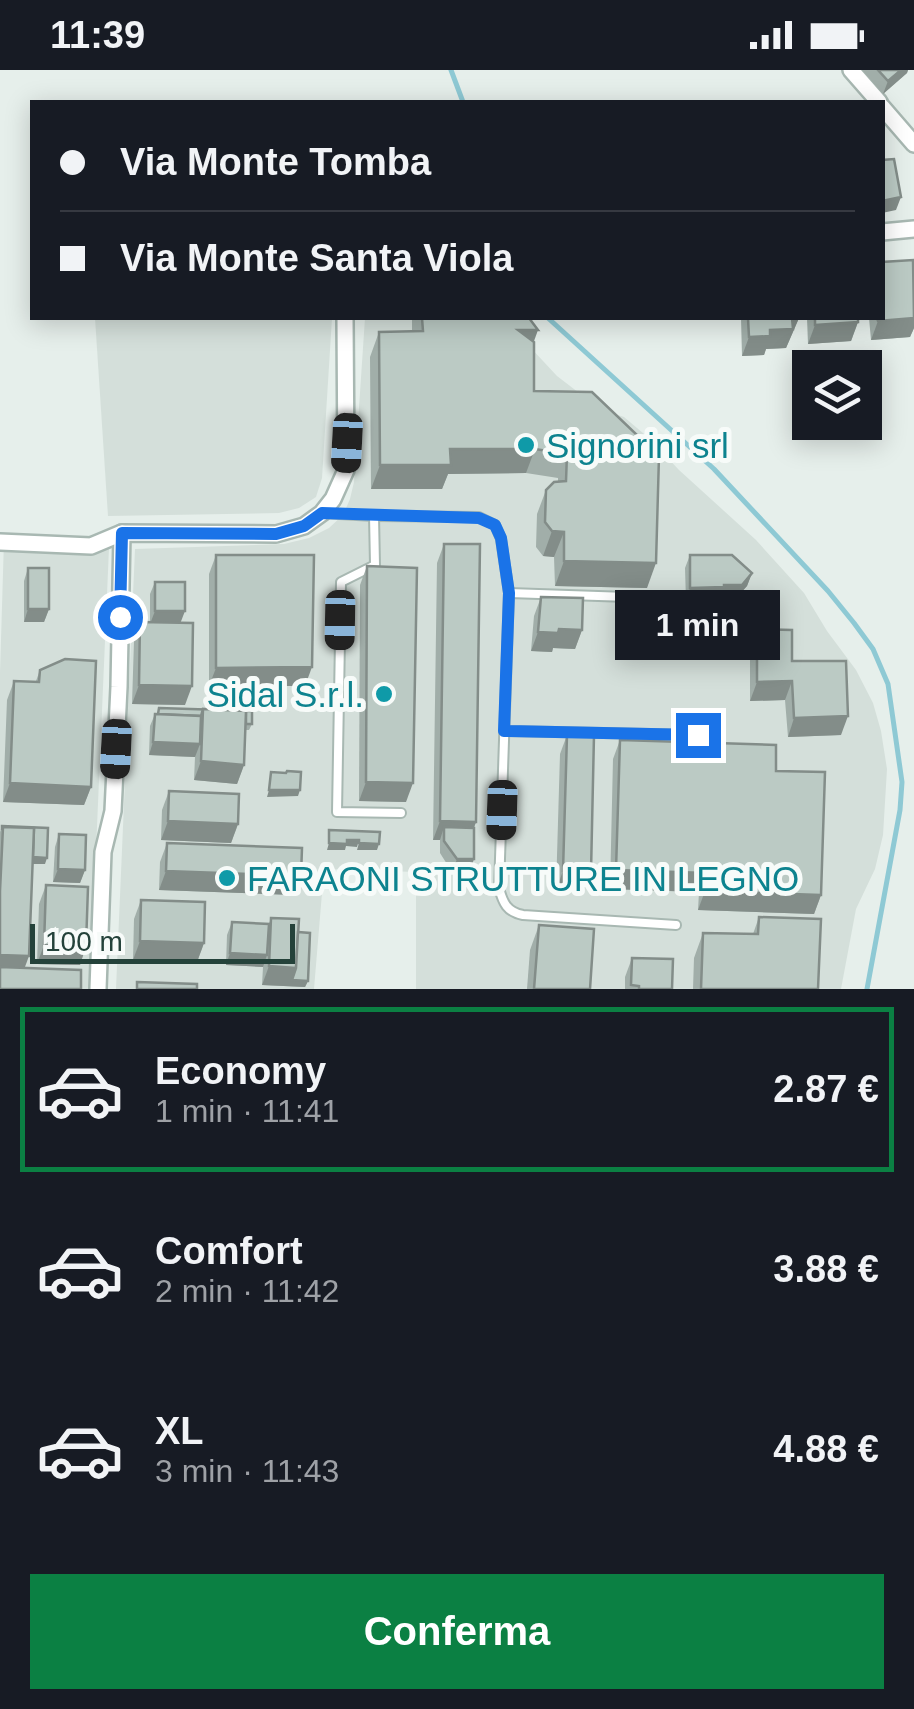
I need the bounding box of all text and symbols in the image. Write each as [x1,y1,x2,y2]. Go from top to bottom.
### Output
text: 11:39 [50,14,145,56]
text: Via Monte Tomba [120,141,431,183]
text: Via Monte Santa Viola [120,237,514,279]
map controls [792,350,882,440]
button: layers [792,350,882,440]
car [330,412,364,474]
place label: Signorini srl [546,426,729,465]
marker: Signorini srl [515,434,537,456]
car [324,590,356,650]
callout: 1 min [616,590,780,660]
route start [98,595,143,640]
text: 1 min [656,607,739,643]
place label: Sidal S.r.l. [206,675,364,714]
marker: Sidal S.r.l. [373,683,395,705]
route end [676,713,721,758]
car [99,718,133,780]
car [486,779,518,841]
place label: FARAONI STRUTTURE IN LEGNO [247,859,799,898]
marker: FARAONI STRUTTURE IN LEGNO [216,867,238,889]
scale bar [30,919,295,964]
text: 100 m [45,926,123,957]
icon: car [35,1045,125,1135]
text: Economy [155,1050,326,1092]
text: 2.87 € [773,1068,879,1110]
text: 1 min · 11:41 [155,1093,339,1129]
icon: car [35,1225,125,1315]
text: Comfort [155,1230,303,1272]
text: 3.88 € [773,1248,879,1290]
text: 2 min · 11:42 [155,1273,339,1309]
icon: car [35,1405,125,1495]
text: XL [155,1410,204,1452]
text: 4.88 € [773,1428,879,1470]
text: 3 min · 11:43 [155,1453,339,1489]
button: Conferma [30,1574,884,1689]

